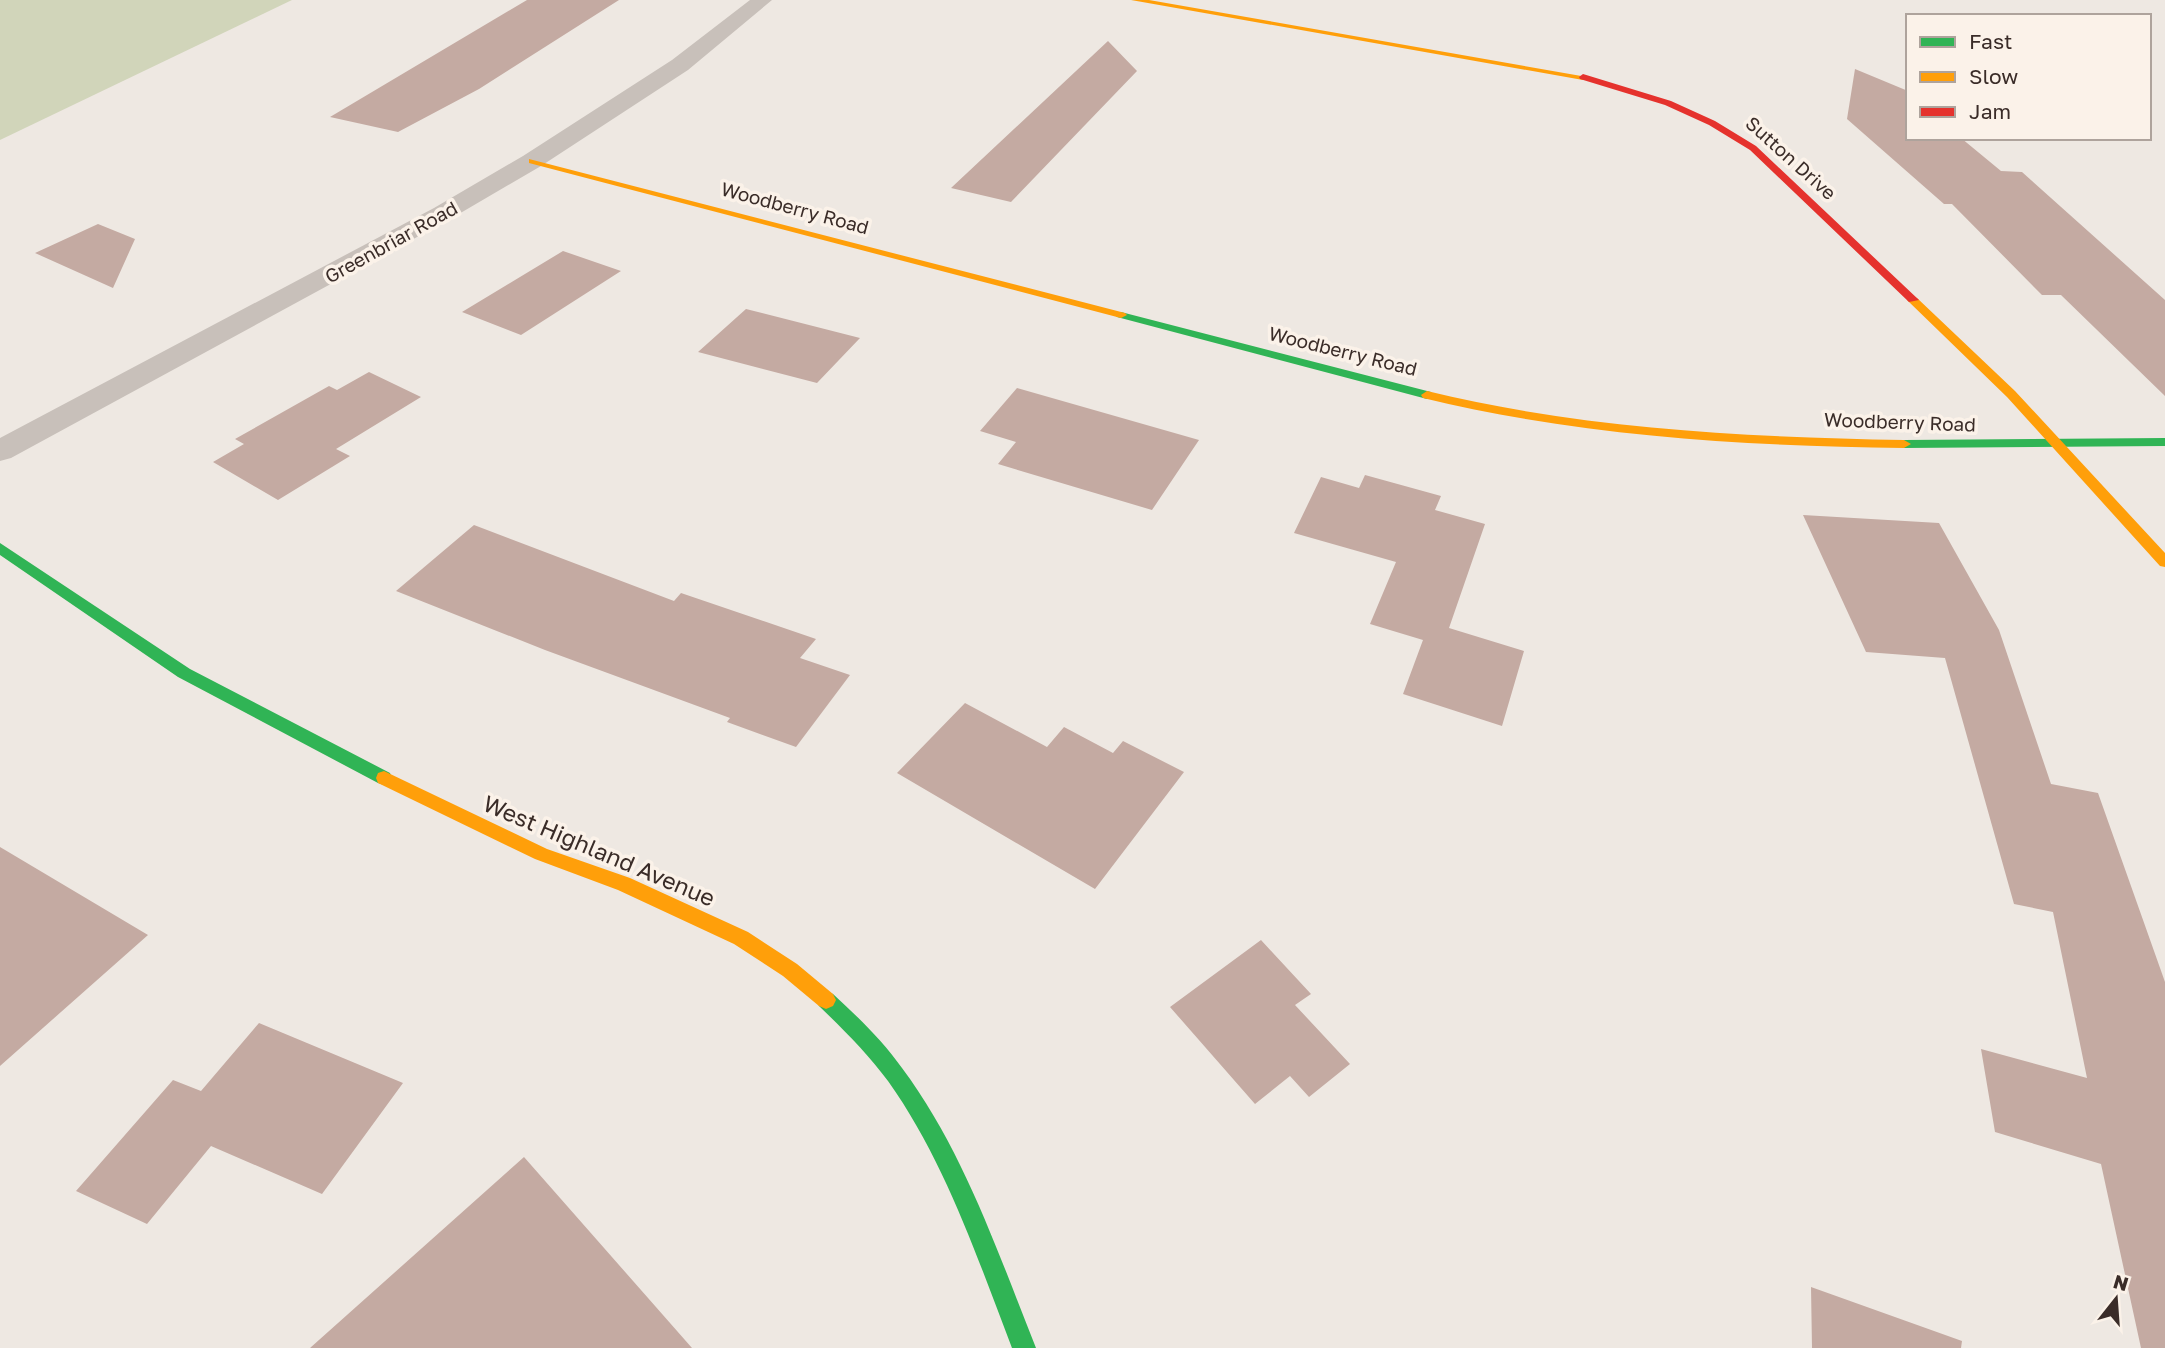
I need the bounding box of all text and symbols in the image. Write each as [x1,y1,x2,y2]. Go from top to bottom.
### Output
legend [1906,14,2151,140]
text: Fast [1969,28,2012,54]
text: Slow [1969,63,2018,89]
text: Jam [1969,98,2011,124]
street label: Sutton Drive [1741,111,1841,204]
street label: Woodberry Road [719,177,872,238]
street label: Greenbriar Road [320,196,461,287]
street label: Woodberry Road [1267,321,1420,380]
street label: Woodberry Road [1824,407,1976,436]
street label: West Highland Avenue [479,789,720,912]
north arrow [2081,1264,2151,1334]
text: N [2111,1269,2131,1295]

